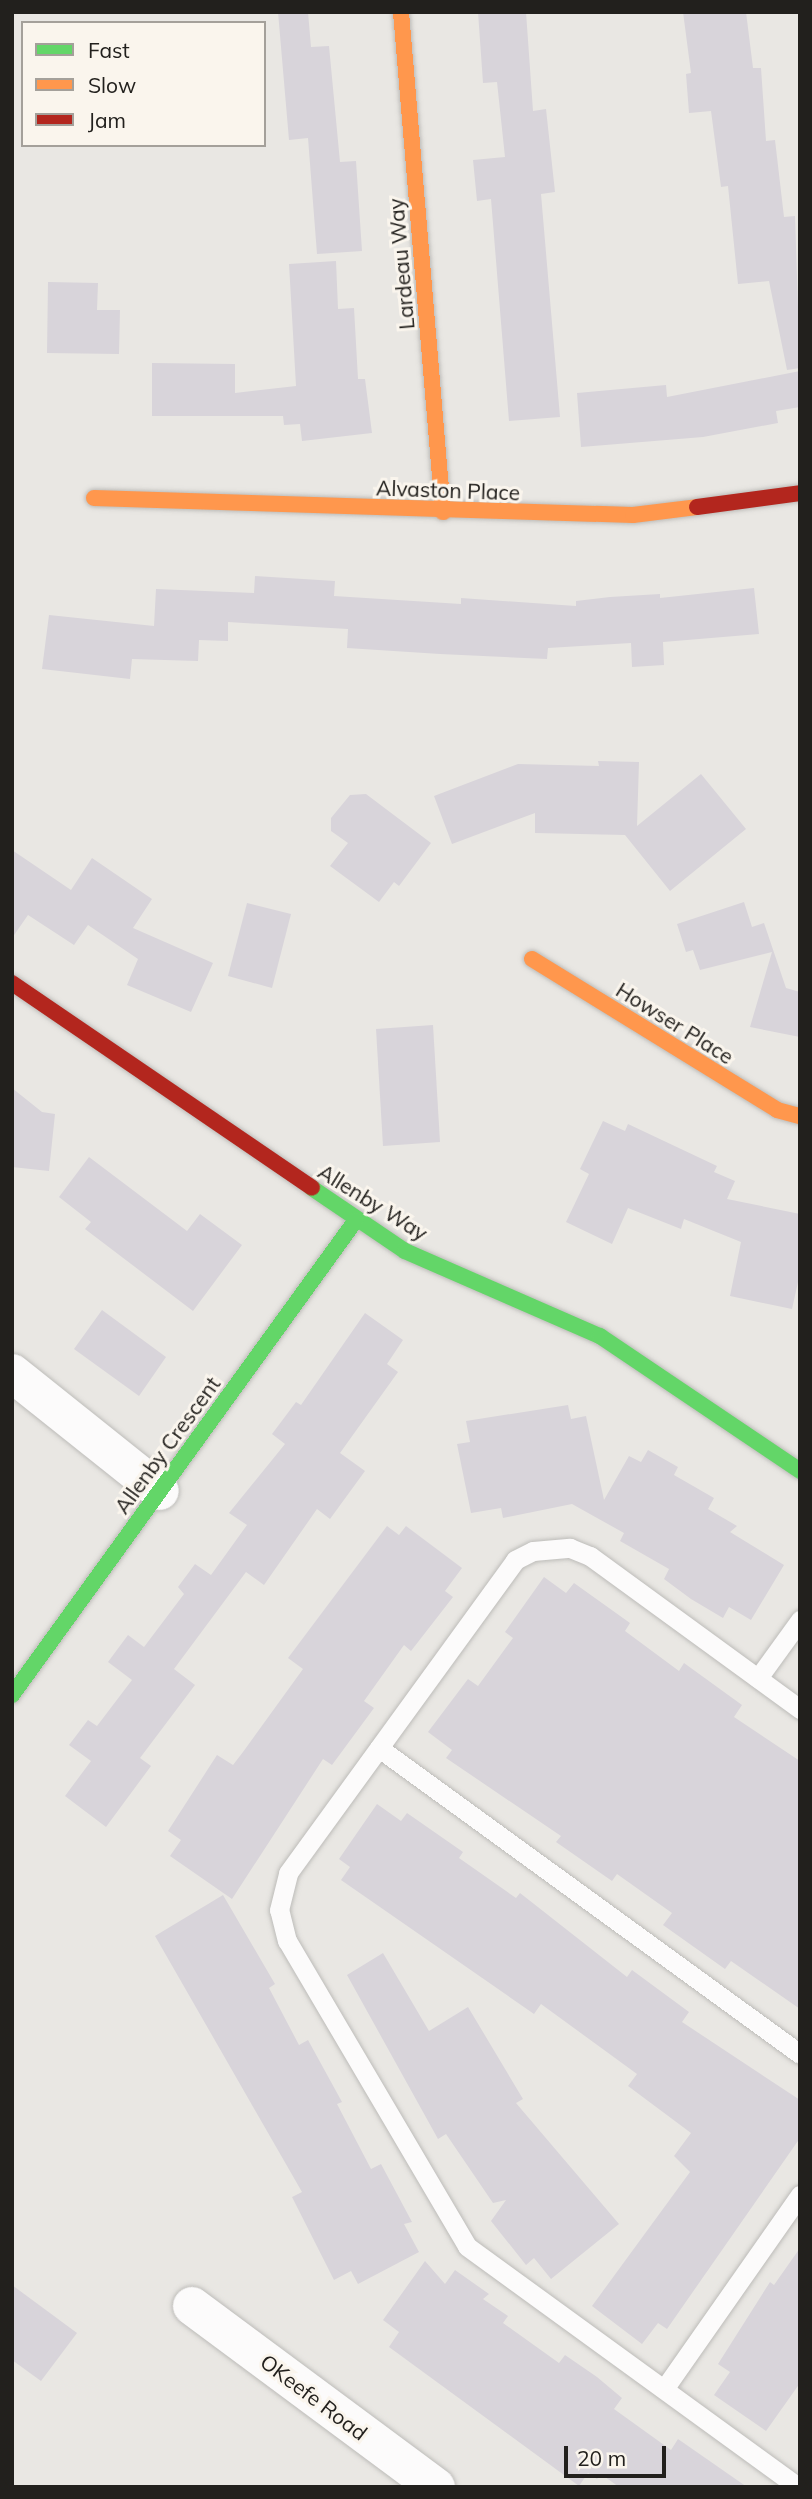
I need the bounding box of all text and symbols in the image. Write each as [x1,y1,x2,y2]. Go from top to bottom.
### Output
legend [21,21,266,147]
text: Fast [88,37,130,63]
text: Slow [88,72,136,98]
text: Jam [88,107,126,133]
street label: Lardeau Way [383,197,419,331]
street label: Alvaston Place [376,475,520,505]
street label: Howser Place [612,977,738,1069]
street label: Allenby Way [314,1158,432,1246]
street label: Allenby Crescent [109,1372,225,1518]
street label: OKeefe Road [256,2349,372,2445]
scale bar [567,2432,668,2476]
text: 20 m [577,2445,626,2471]

